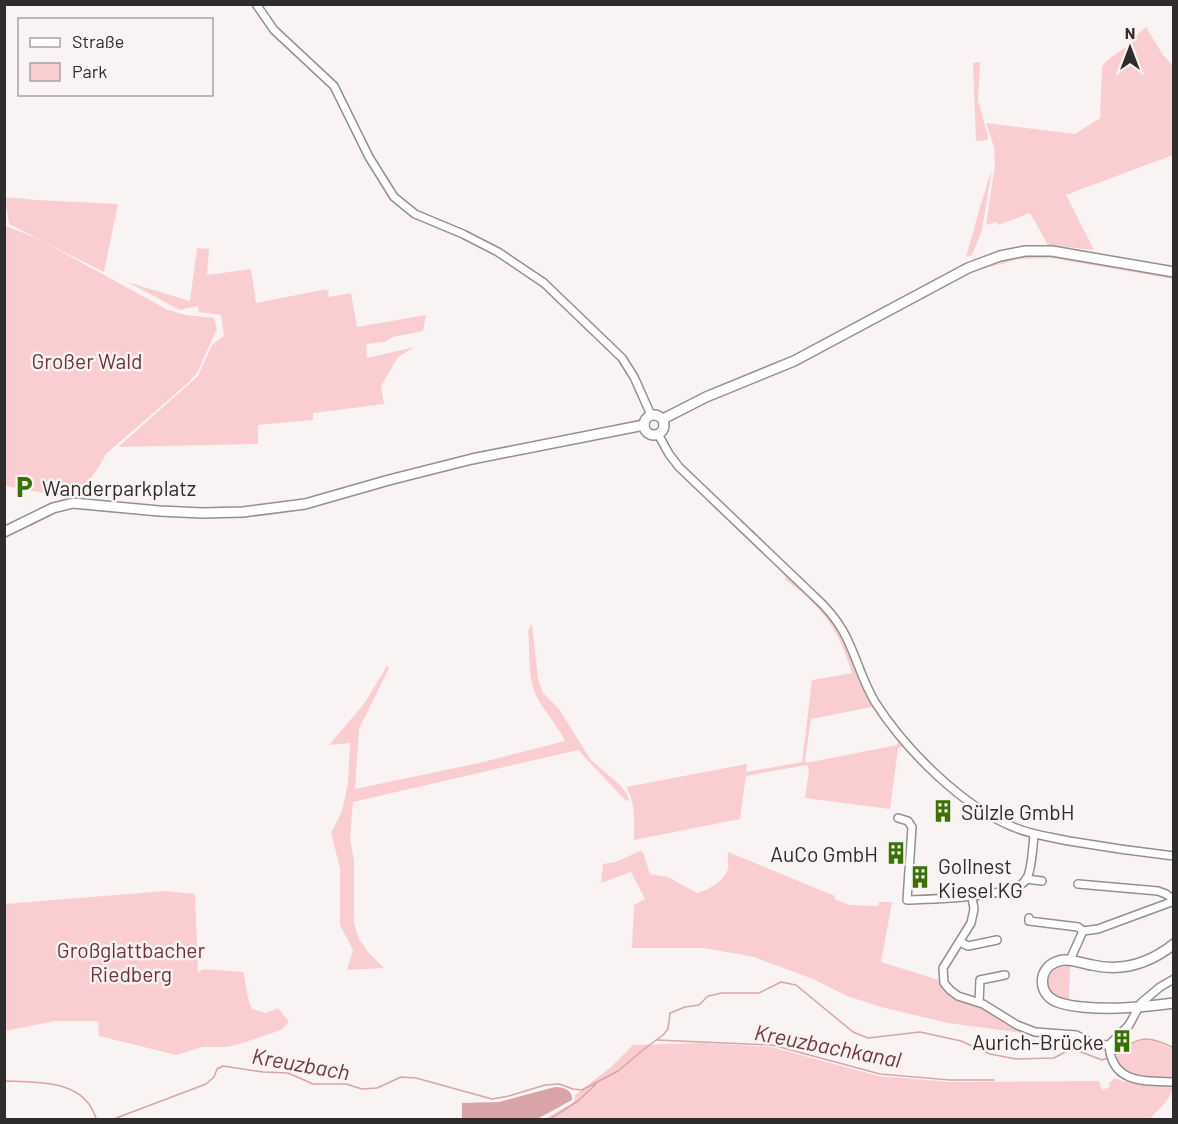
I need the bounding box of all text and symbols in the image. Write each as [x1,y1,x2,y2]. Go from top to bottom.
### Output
legend [18,18,213,96]
north arrow [1100,18,1160,78]
text: N [1125,23,1135,42]
text: Straße [72,30,124,52]
text: Park [72,60,107,82]
park label: Großer Wald [31,348,143,373]
parking icon: Wanderparkplatz [11,474,37,500]
place label: Wanderparkplatz [42,475,196,500]
building icon: Sülzle GmbH [930,798,956,824]
place label: Sülzle GmbH [961,799,1074,824]
building icon: AuCo GmbH [883,840,909,866]
place label: AuCo GmbH [770,841,878,866]
place label: Gollnest Kiesel KG [938,853,1023,902]
building icon: Gollnest Kiesel KG [907,864,933,890]
park label: Großglattbacher Riedberg [57,937,206,986]
water label: Kreuzbachkanal [752,1018,904,1072]
building icon: Aurich-Brücke [1109,1028,1135,1054]
place label: Aurich-Brücke [972,1029,1104,1054]
water label: Kreuzbach [250,1042,352,1084]

